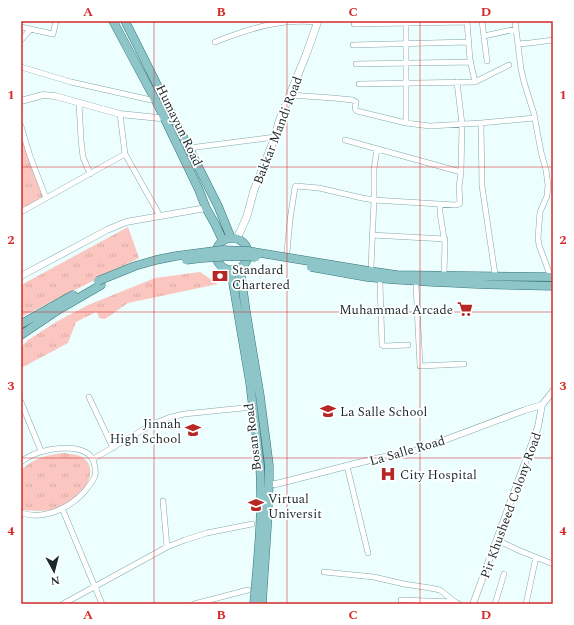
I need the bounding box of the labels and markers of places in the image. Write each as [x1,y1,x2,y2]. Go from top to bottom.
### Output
place label: Standard Chartered [232,260,290,295]
bank icon: Standard Chartered [211,267,229,285]
place label: Muhammad Arcade [339,300,453,320]
supermarket icon: Muhammad Arcade [456,300,474,318]
school or university icon: La Salle School [319,402,337,420]
place label: La Salle School [340,402,428,422]
place label: Jinnah High School [110,414,181,449]
school or university icon: Jinnah High School [184,421,202,439]
hospital icon: City Hospital [379,465,397,483]
place label: City Hospital [400,465,477,485]
place label: Virtual Universit [268,489,322,524]
school or university icon: Virtual Universit [247,496,265,514]

